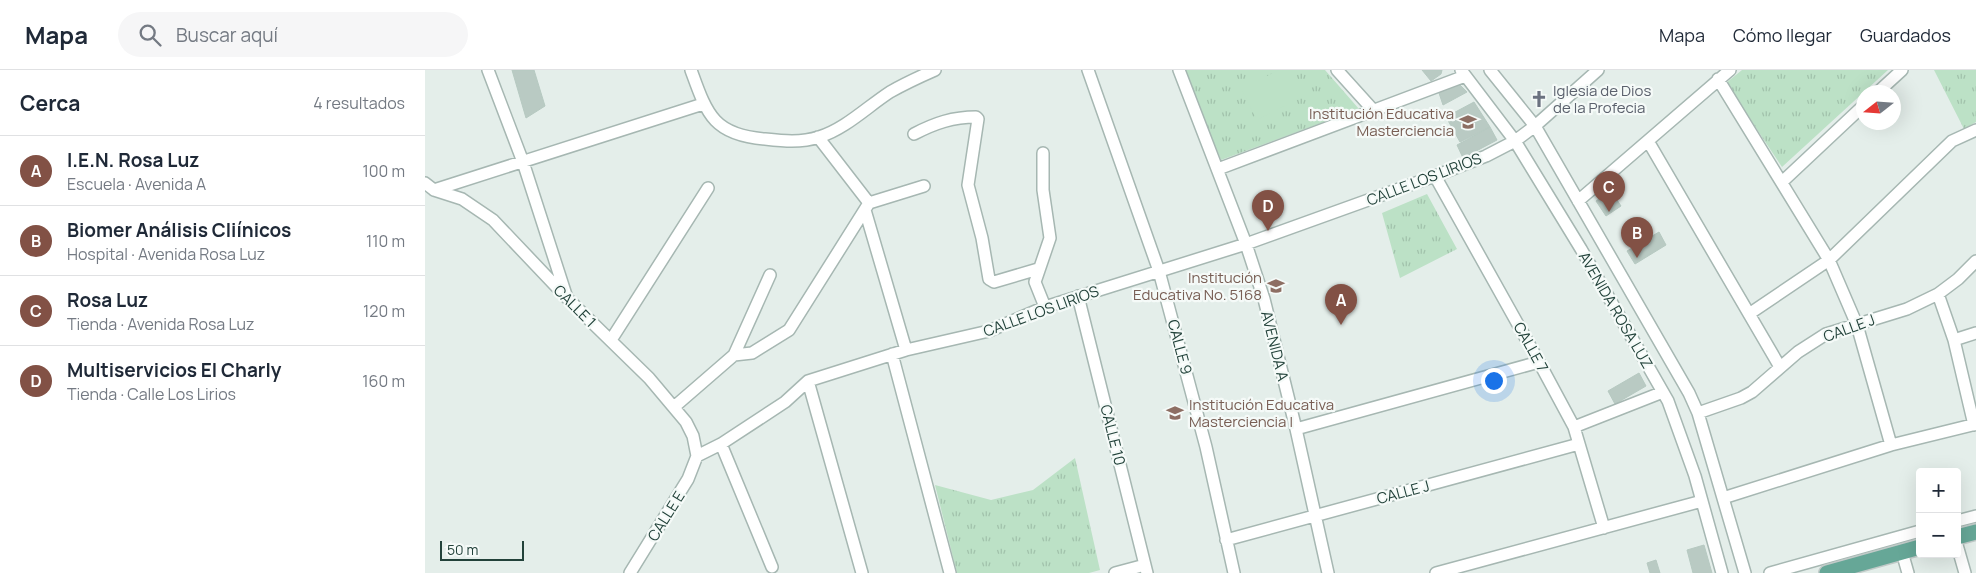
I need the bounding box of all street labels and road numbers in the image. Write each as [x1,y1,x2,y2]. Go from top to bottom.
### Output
street label: CALLE LOS LIRIOS [1364,147,1484,211]
street label: AVENIDA ROSA LUZ [1574,248,1658,372]
street label: CALLE 1 [549,280,601,332]
street label: CALLE LOS LIRIOS [980,280,1102,342]
street label: AVENIDA A [1256,309,1294,384]
street label: CALLE J [1820,309,1878,347]
street label: CALLE 9 [1163,317,1197,377]
street label: CALLE 7 [1509,318,1553,376]
street label: CALLE 10 [1095,402,1131,468]
street label: CALLE J [1374,475,1432,509]
street label: CALLE E [642,487,690,545]

